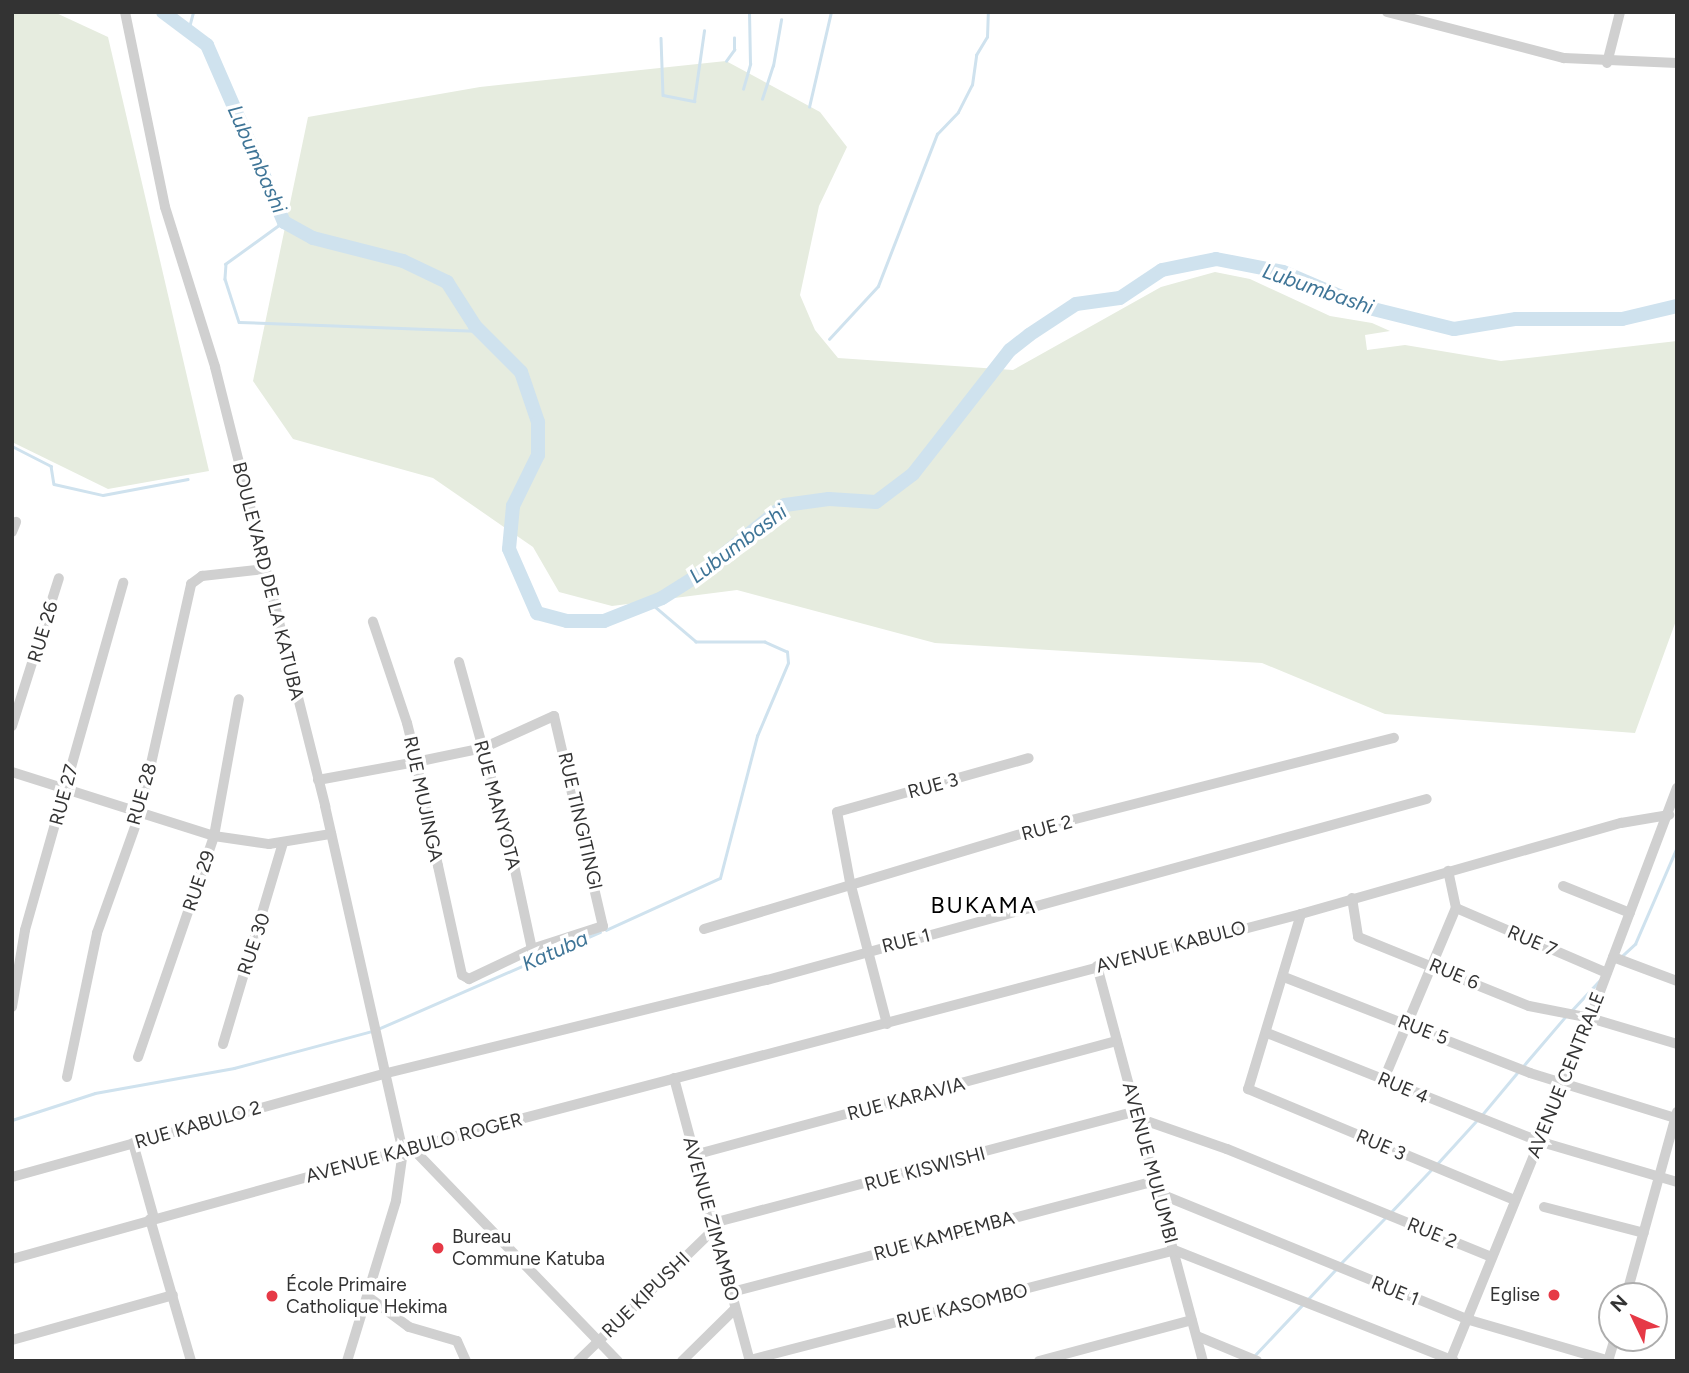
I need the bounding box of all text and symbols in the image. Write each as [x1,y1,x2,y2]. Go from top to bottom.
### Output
water label: Lubumbashi [222,101,292,217]
water label: Lubumbashi [1259,258,1377,320]
street label: BOULEVARD DE LA KATUBA [227,459,309,703]
water label: Lubumbashi [684,499,792,589]
street label: RUE 26 [23,599,63,665]
street label: RUE MUJINGA [399,734,447,864]
street label: RUE MANYOTA [469,738,525,872]
street label: RUE TINGITINGI [553,750,607,892]
street label: RUE 28 [122,760,162,828]
street label: RUE 27 [45,762,83,828]
street label: RUE 3 [905,768,961,804]
street label: RUE 2 [1019,810,1075,846]
street label: RUE 29 [178,848,220,914]
district label: BUKAMA [931,891,1037,919]
street label: RUE 30 [233,910,275,978]
street label: AVENUE KABULO [1094,916,1248,978]
street label: RUE 7 [1504,920,1560,962]
street label: RUE 1 [879,924,933,958]
water label: Katuba [518,925,592,977]
street label: RUE 6 [1426,953,1482,995]
street label: AVENUE CENTRALE [1522,989,1610,1161]
street label: RUE 5 [1395,1010,1451,1050]
street label: RUE 4 [1374,1067,1432,1109]
street label: RUE KARAVIA [845,1072,967,1126]
street label: AVENUE MULUMBI [1117,1080,1183,1246]
street label: RUE KABULO 2 [132,1096,264,1154]
street label: AVENUE KABULO ROGER [303,1108,525,1188]
street label: RUE 3 [1353,1124,1409,1166]
street label: AVENUE ZIMAMBO [678,1134,744,1304]
street label: RUE KISWISHI [862,1142,988,1196]
street label: RUE KAMPEMBA [871,1206,1017,1266]
street label: RUE 2 [1404,1213,1460,1253]
place label: Bureau Commune Katuba [452,1226,605,1270]
marker: Bureau Commune Katuba [430,1240,446,1256]
street label: RUE KIPUSHI [597,1247,695,1343]
street label: RUE 1 [1368,1271,1422,1311]
place label: École Primaire Catholique Hekima [286,1274,448,1318]
street label: RUE KASOMBO [894,1279,1030,1333]
north arrow [1598,1282,1668,1352]
place label: Eglise [1490,1284,1540,1306]
marker: Eglise [1546,1287,1562,1303]
marker: École Primaire Catholique Hekima [264,1288,280,1304]
text: N [1606,1290,1632,1317]

